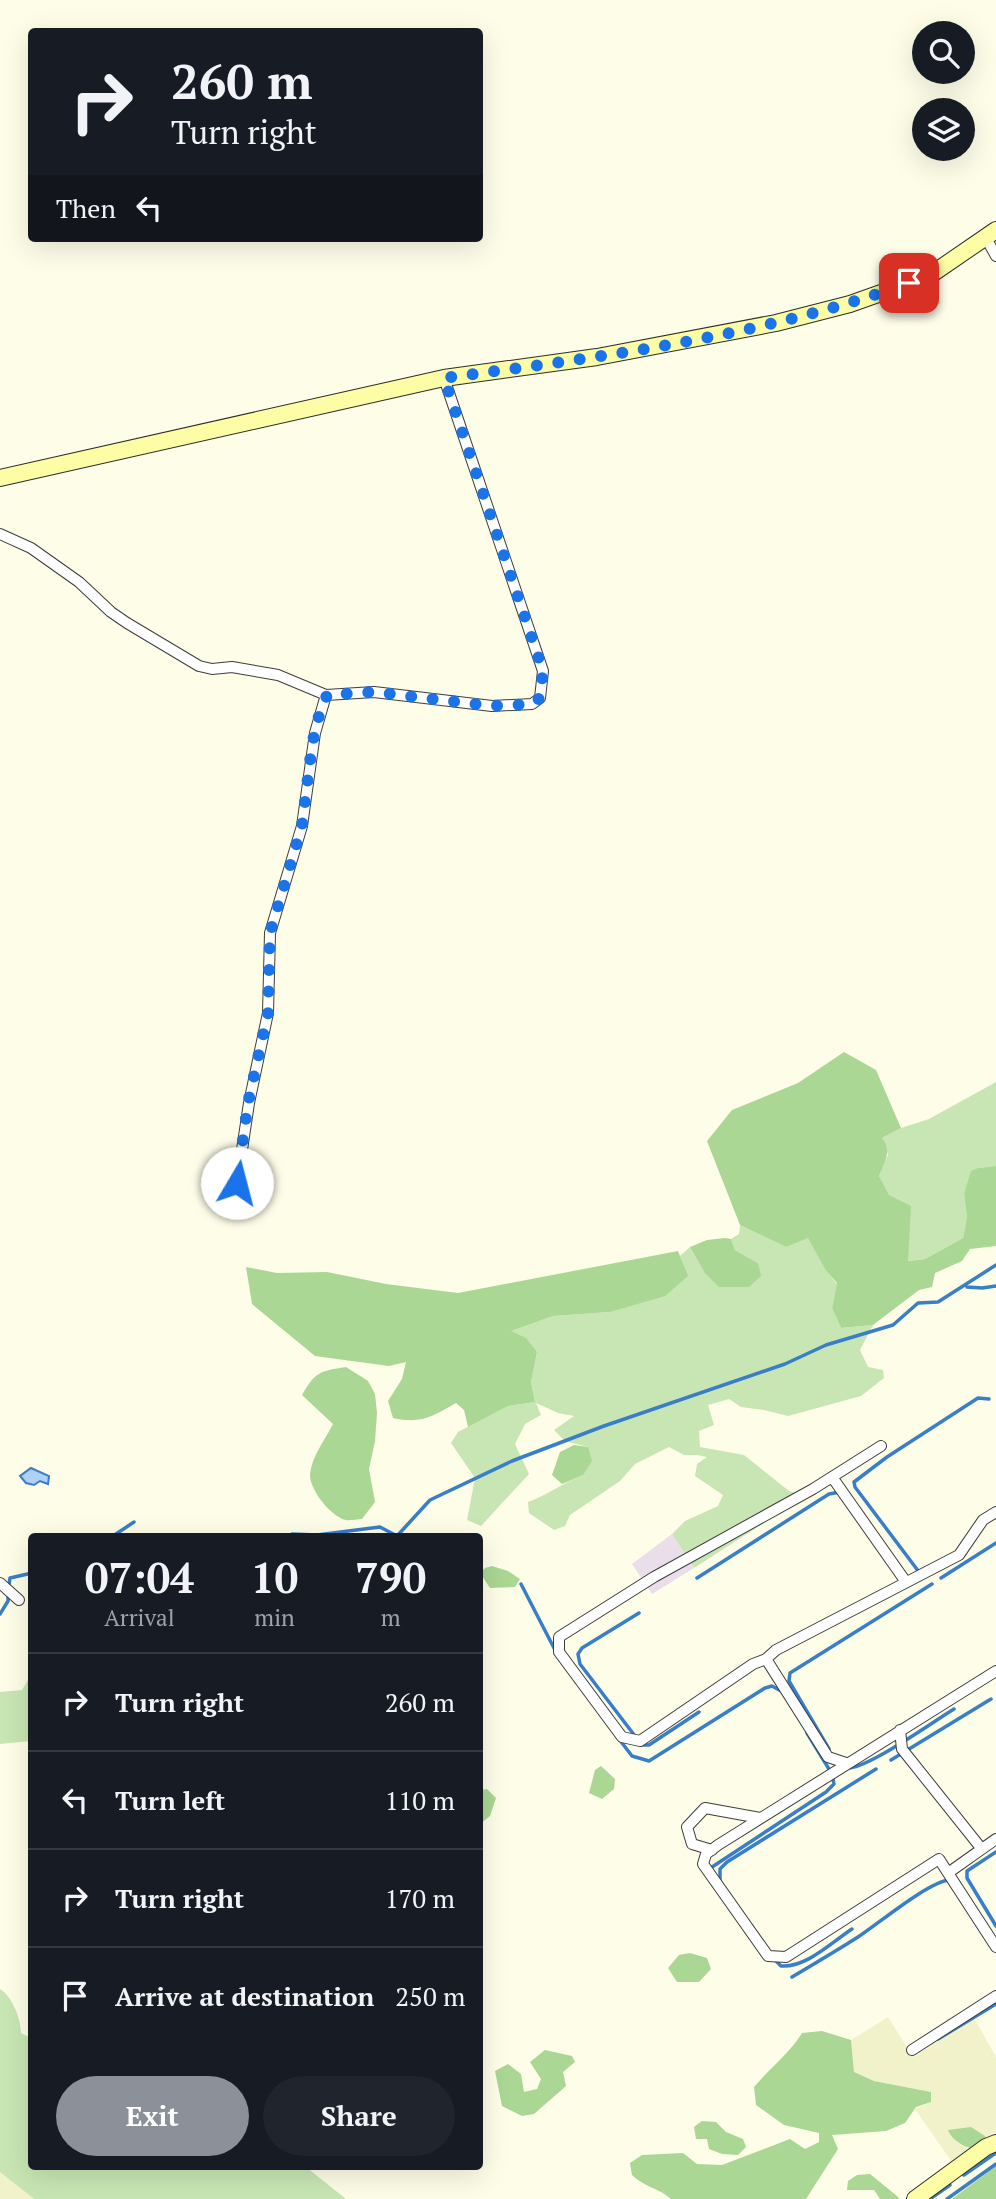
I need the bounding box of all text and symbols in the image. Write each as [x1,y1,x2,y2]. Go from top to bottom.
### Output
map controls [912,21,975,161]
button: search [912,21,975,84]
text: 260 m [171,48,313,113]
icon: right [56,56,147,147]
button: layers [912,98,975,161]
text: Turn right [171,111,317,153]
icon: left [130,189,168,227]
text: Then [56,191,116,225]
pin [879,253,939,313]
icon: arrive [890,264,928,302]
position arrow [200,1146,274,1220]
text: 07:04 [85,1549,194,1605]
text: 10 [251,1549,298,1605]
text: 790 [355,1549,426,1605]
text: Arrival [104,1602,175,1633]
text: min [254,1602,295,1633]
text: m [381,1602,401,1633]
icon: right [56,1683,94,1721]
text: Turn right [115,1685,244,1719]
text: 260 m [385,1685,455,1719]
icon: left [56,1781,94,1819]
text: Turn left [115,1783,225,1817]
text: 110 m [385,1783,455,1817]
icon: right [56,1879,94,1917]
text: Turn right [115,1881,244,1915]
text: 170 m [385,1881,455,1915]
icon: arrive [56,1977,94,2015]
text: Arrive at destination [115,1979,374,2013]
text: 250 m [395,1979,466,2013]
button: Exit [56,2076,249,2156]
button: Share [263,2076,455,2156]

